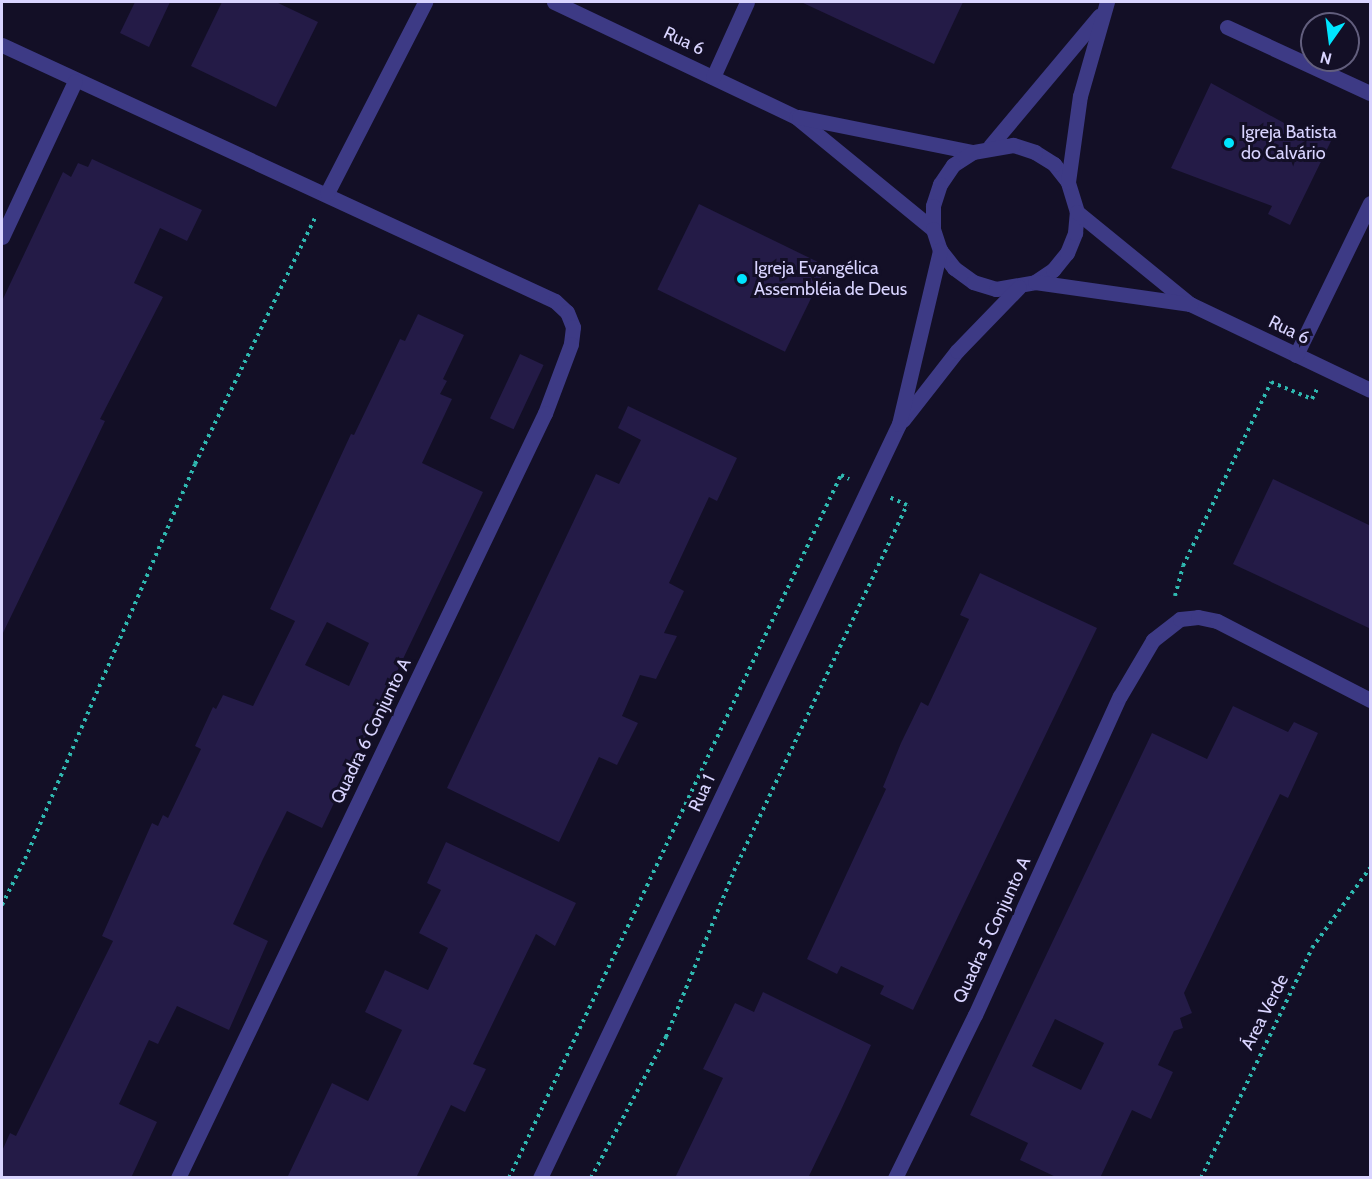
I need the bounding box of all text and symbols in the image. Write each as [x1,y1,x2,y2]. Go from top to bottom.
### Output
north arrow [1300,12,1360,72]
street label: Rua 6 [660,22,708,60]
text: N [1318,47,1334,69]
place label: Igreja Batista do Calvário [1241,122,1337,164]
marker: Igreja Batista do Calvário [1222,136,1236,150]
place label: Igreja Evangélica Assembléia de Deus [754,258,907,300]
marker: Igreja Evangélica Assembléia de Deus [735,272,749,286]
street label: Rua 6 [1265,311,1313,349]
street label: Quadra 6 Conjunto A [326,655,416,807]
street label: Rua 1 [684,771,720,815]
street label: Quadra 5 Conjunto A [949,853,1035,1007]
street label: Área Verde [1237,970,1293,1054]

